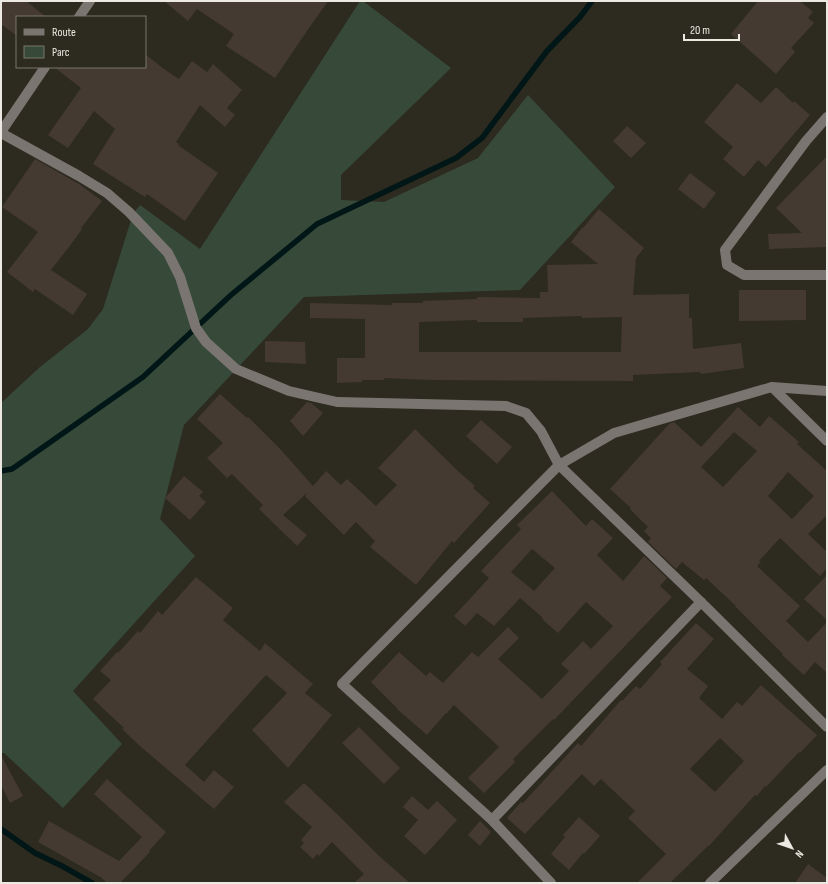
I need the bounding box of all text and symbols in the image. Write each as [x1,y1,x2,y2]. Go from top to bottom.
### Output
legend [16,16,146,68]
scale bar [684,16,739,42]
text: 20 m [690,23,710,38]
text: Route [52,25,76,40]
text: Parc [52,45,70,60]
north arrow [772,828,812,868]
text: N [792,848,806,861]

